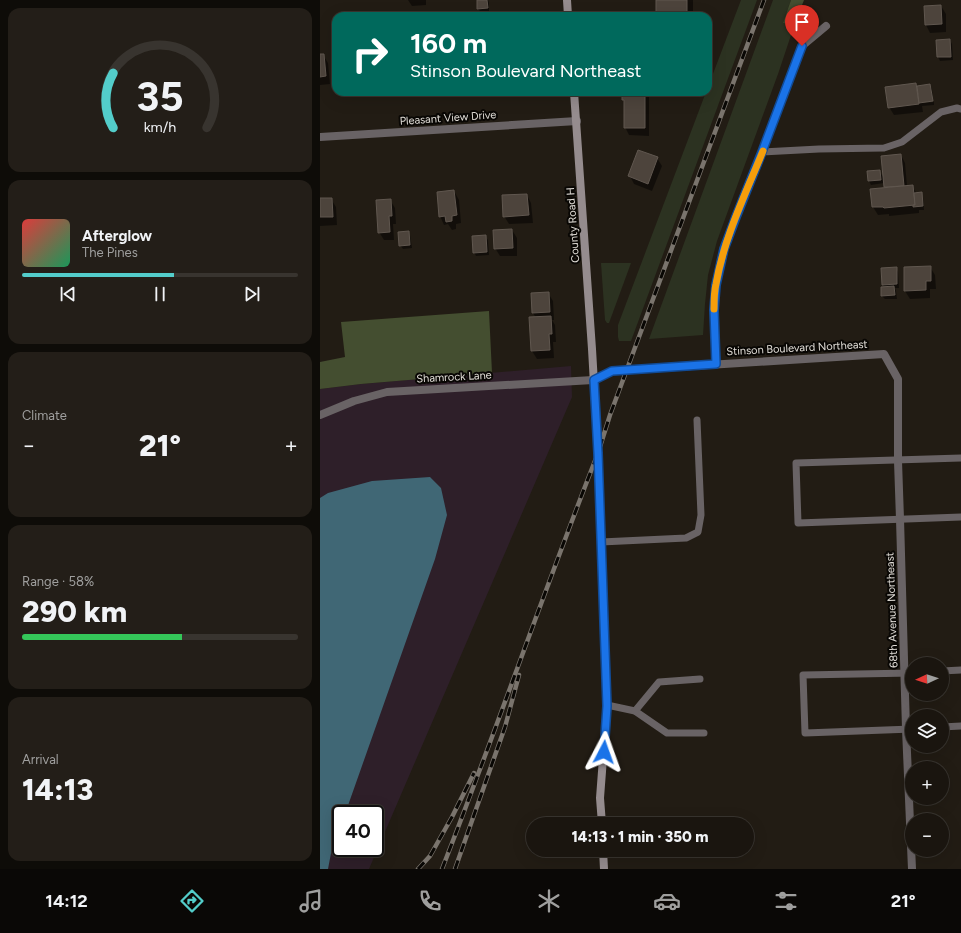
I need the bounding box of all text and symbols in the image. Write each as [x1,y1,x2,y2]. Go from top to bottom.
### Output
pin [785,5,819,46]
icon: arrive [791,11,813,33]
text: 160 m [410,26,487,60]
icon: right [344,28,396,80]
text: Stinson Boulevard Northeast [410,60,641,82]
text: 35 [136,71,184,121]
street label: Pleasant View Drive [399,108,497,128]
text: km/h [144,118,176,136]
street label: County Road H [564,187,582,263]
text: Afterglow [82,227,152,245]
text: The Pines [82,245,138,260]
icon: previous [57,283,79,305]
icon: pause [149,283,171,305]
icon: next [241,283,263,305]
street label: Stinson Boulevard Northeast [726,338,868,358]
street label: Shamrock Lane [416,369,492,385]
text: Climate [22,408,67,423]
text: 21° [139,427,181,464]
text: − [22,432,36,459]
text: + [284,432,298,459]
street label: 68th Avenue Northeast [883,552,901,668]
text: Range · 58% [22,574,94,589]
text: 290 km [22,593,127,630]
north arrow [905,657,949,701]
map controls [905,657,949,857]
button: layers [905,709,949,753]
position arrow [583,731,625,773]
text: Arrival [22,752,59,767]
button: + [905,761,949,805]
text: 14:13 [22,771,93,808]
speed limit sign: 40 [332,805,384,857]
button: − [905,813,949,857]
text: 14:13 · 1 min · 350 m [571,828,709,846]
icon: directions [178,887,206,915]
icon: music [297,887,325,915]
icon: phone [416,887,444,915]
icon: climate [535,887,563,915]
icon: car [653,887,681,915]
icon: filters [772,887,800,915]
text: 14:12 [45,890,88,912]
text: 21° [891,890,916,912]

